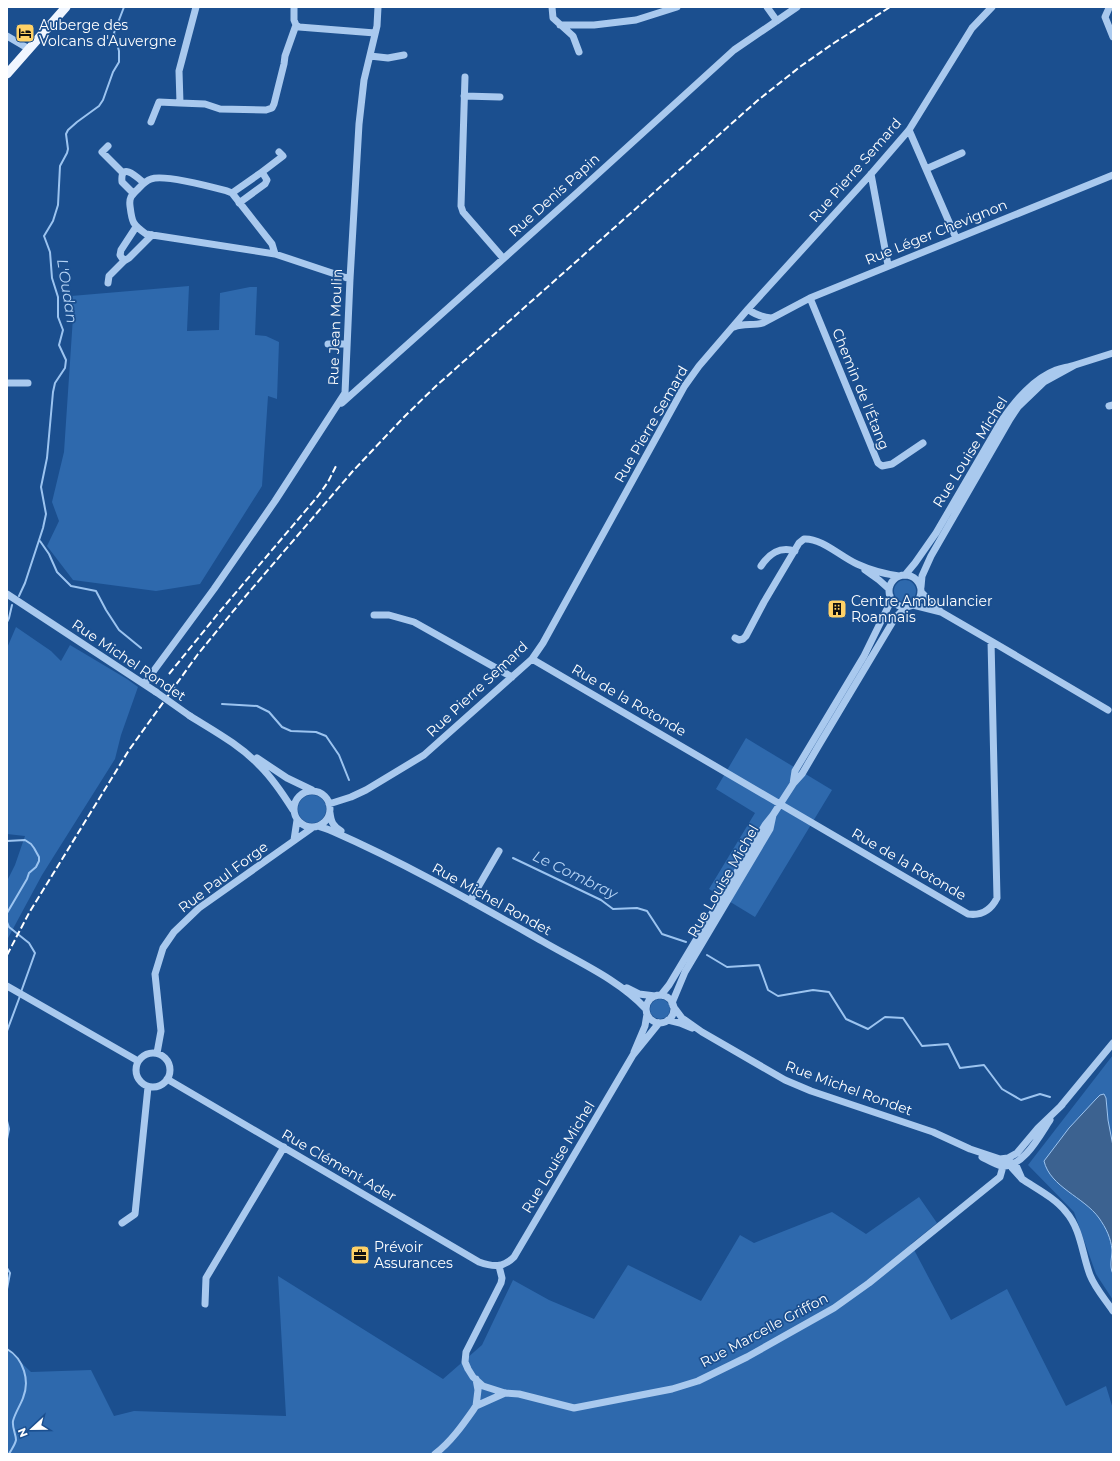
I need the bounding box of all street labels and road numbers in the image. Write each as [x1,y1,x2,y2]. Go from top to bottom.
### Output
street label: Rue Pierre Semard [805,114,905,226]
street label: Rue Denis Papin [505,149,603,241]
street label: Rue Léger Chevignon [862,195,1010,269]
street label: Rue Jean Moulin [324,268,346,386]
street label: Chemin de l'Étang [828,326,894,452]
street label: Rue Pierre Semard [610,362,692,486]
street label: Rue Louise Michel [929,393,1011,511]
street label: Rue Michel Rondet [68,615,190,705]
street label: Rue Pierre Semard [423,637,531,741]
street label: Rue de la Rotonde [568,660,690,740]
street label: Rue Louise Michel [683,821,763,941]
street label: Rue de la Rotonde [848,824,970,904]
street label: Rue Paul Forge [175,837,271,917]
street label: Rue Michel Rondet [429,859,555,939]
street label: Rue Michel Rondet [783,1057,915,1119]
street label: Rue Louise Michel [518,1098,598,1216]
street label: Rue Clément Ader [278,1125,400,1205]
street label: Rue Marcelle Griffon [697,1289,831,1371]

